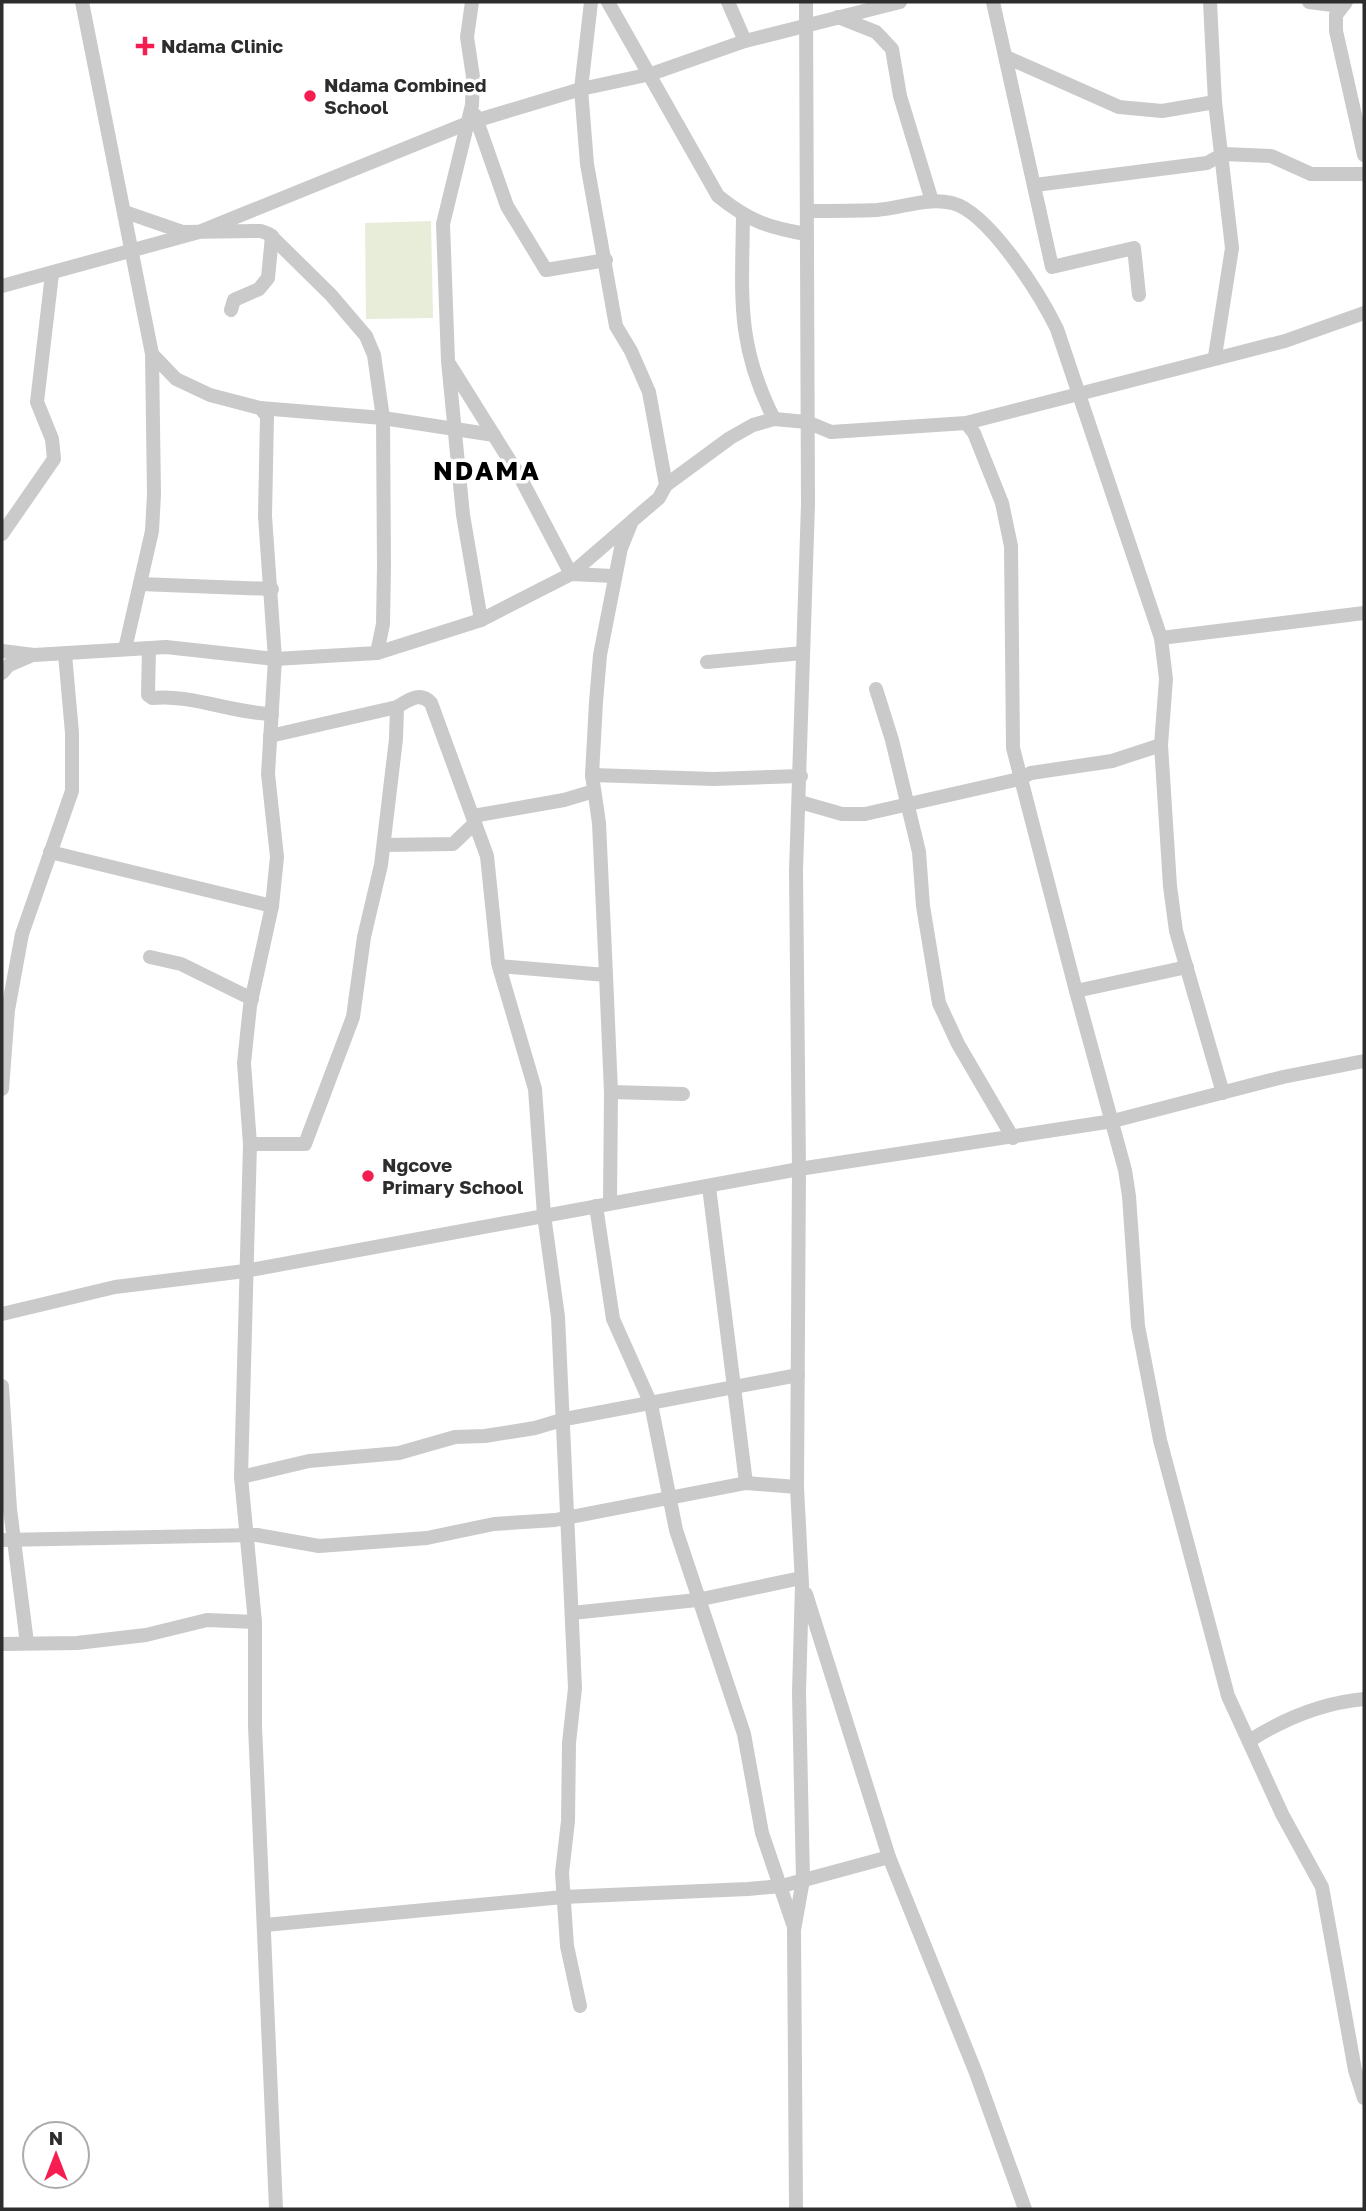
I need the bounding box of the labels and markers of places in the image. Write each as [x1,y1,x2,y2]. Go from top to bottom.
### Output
place label: Ndama Clinic [161,34,283,57]
marker: Ndama Clinic [135,36,155,56]
place label: Ndama Combined School [324,73,486,118]
marker: Ndama Combined School [302,88,318,104]
place label: Ngcove Primary School [382,1153,523,1198]
marker: Ngcove Primary School [360,1168,376,1184]

